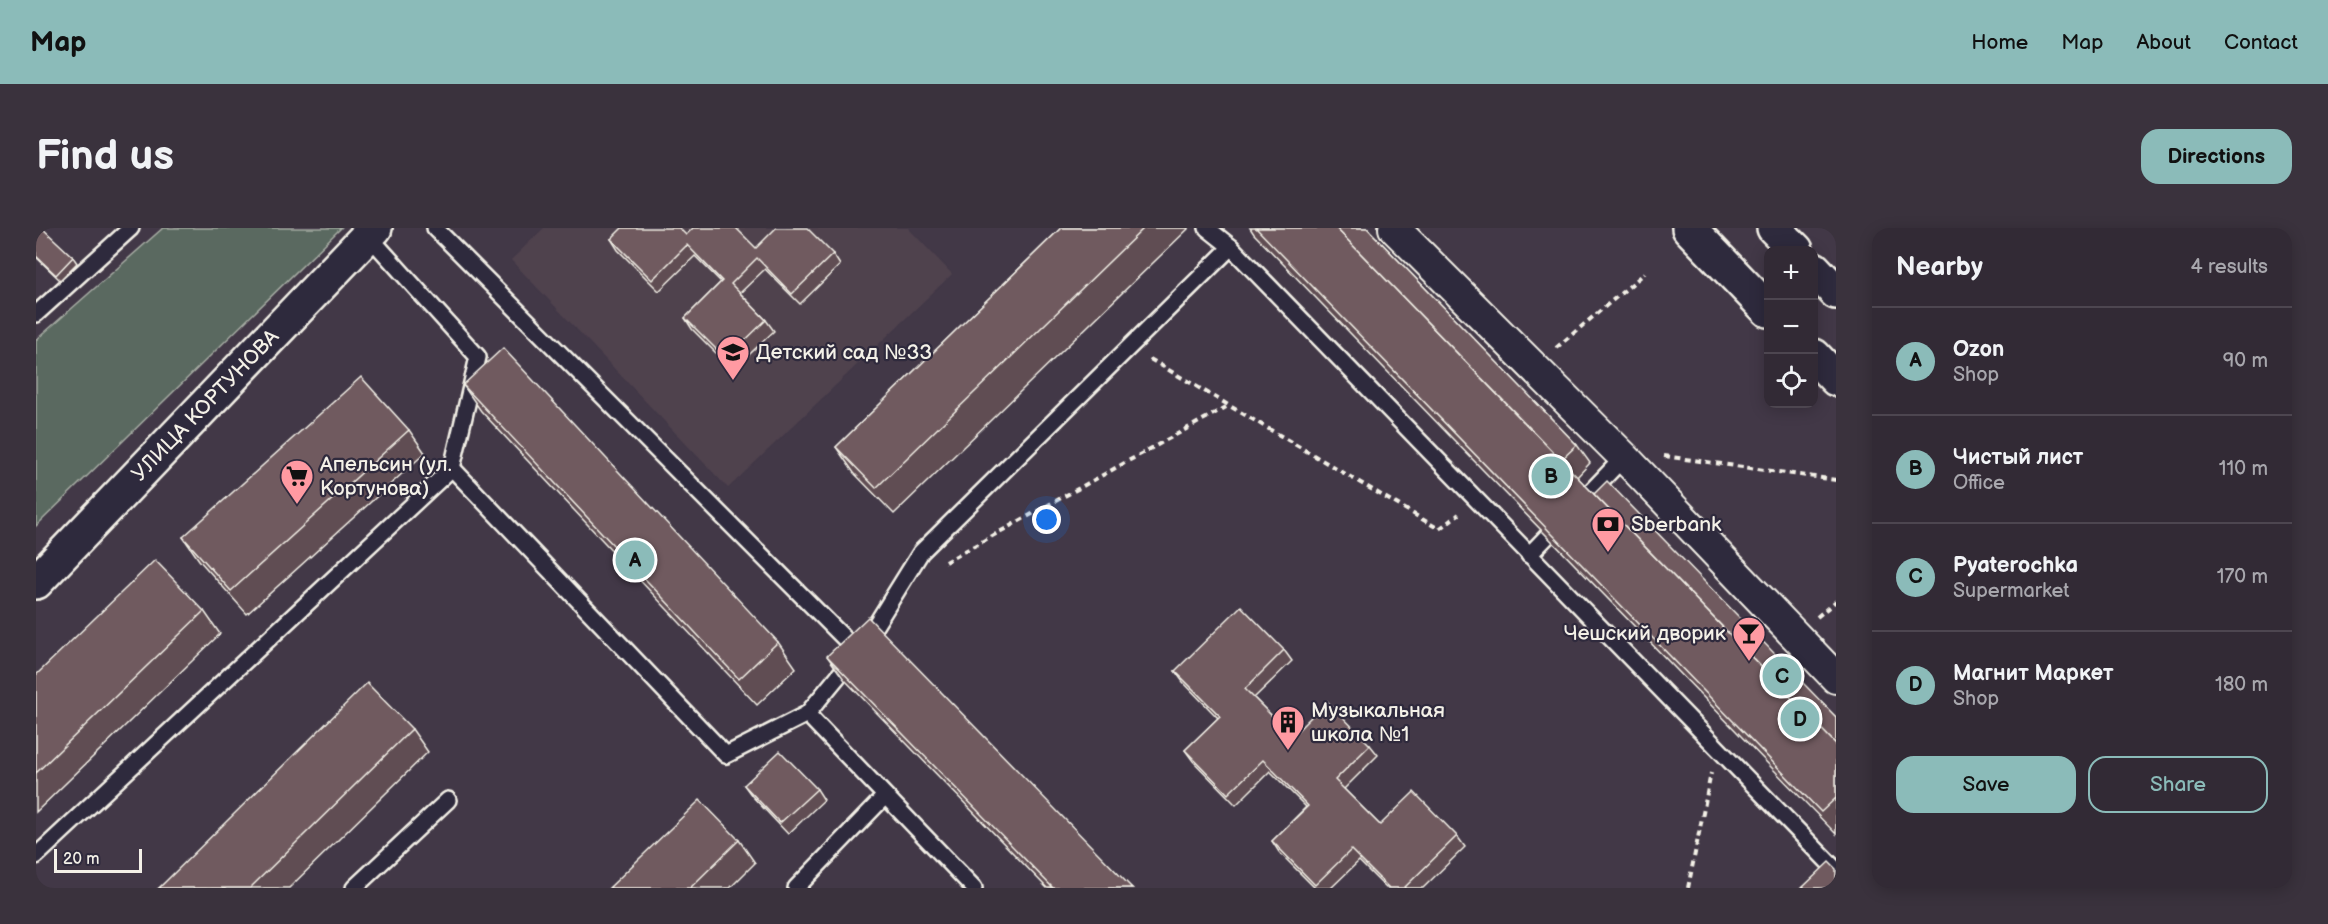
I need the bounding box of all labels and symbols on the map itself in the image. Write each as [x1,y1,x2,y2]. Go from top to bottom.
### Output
street label: УЛИЦА КОРТУНОВА [126,324,284,486]
school or university icon: Детский сад №33 [715,334,751,381]
place label: Детский сад №33 [756,340,932,365]
place label: Апельсин (ул. Кортунова) [319,452,452,501]
pin: B [1532,454,1570,498]
supermarket icon: Апельсин (ул. Кортунова) [279,458,315,505]
your location [1032,505,1061,534]
bank icon: Sberbank [1590,506,1626,553]
place label: Sberbank [1631,512,1722,537]
pin: A [616,538,654,582]
bar icon: Чешский дворик [1731,615,1767,662]
place label: Чешский дворик [1564,621,1726,646]
pin: C [1762,654,1802,698]
pin: D [1780,696,1820,742]
place label: Музыкальная школа №1 [1311,698,1445,747]
building icon: Музыкальная школа №1 [1270,704,1306,751]
scale bar [54,846,142,874]

